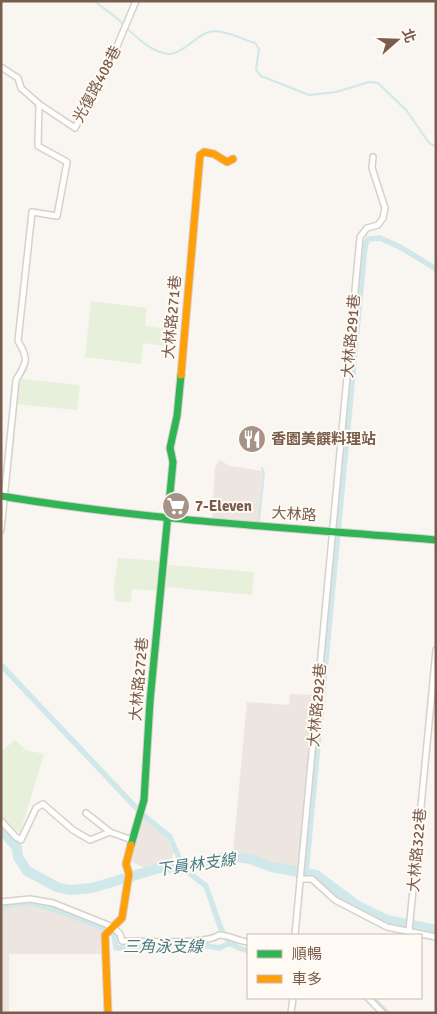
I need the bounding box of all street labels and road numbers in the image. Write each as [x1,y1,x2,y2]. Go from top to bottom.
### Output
street label: 光復路408巷 [69,43,125,125]
street label: 大林路271巷 [159,274,185,360]
street label: 大林路291巷 [338,293,364,379]
street label: 大林路 [271,503,317,525]
street label: 大林路272巷 [126,636,152,722]
street label: 大林路292巷 [304,662,330,748]
street label: 大林路322巷 [404,807,430,893]

